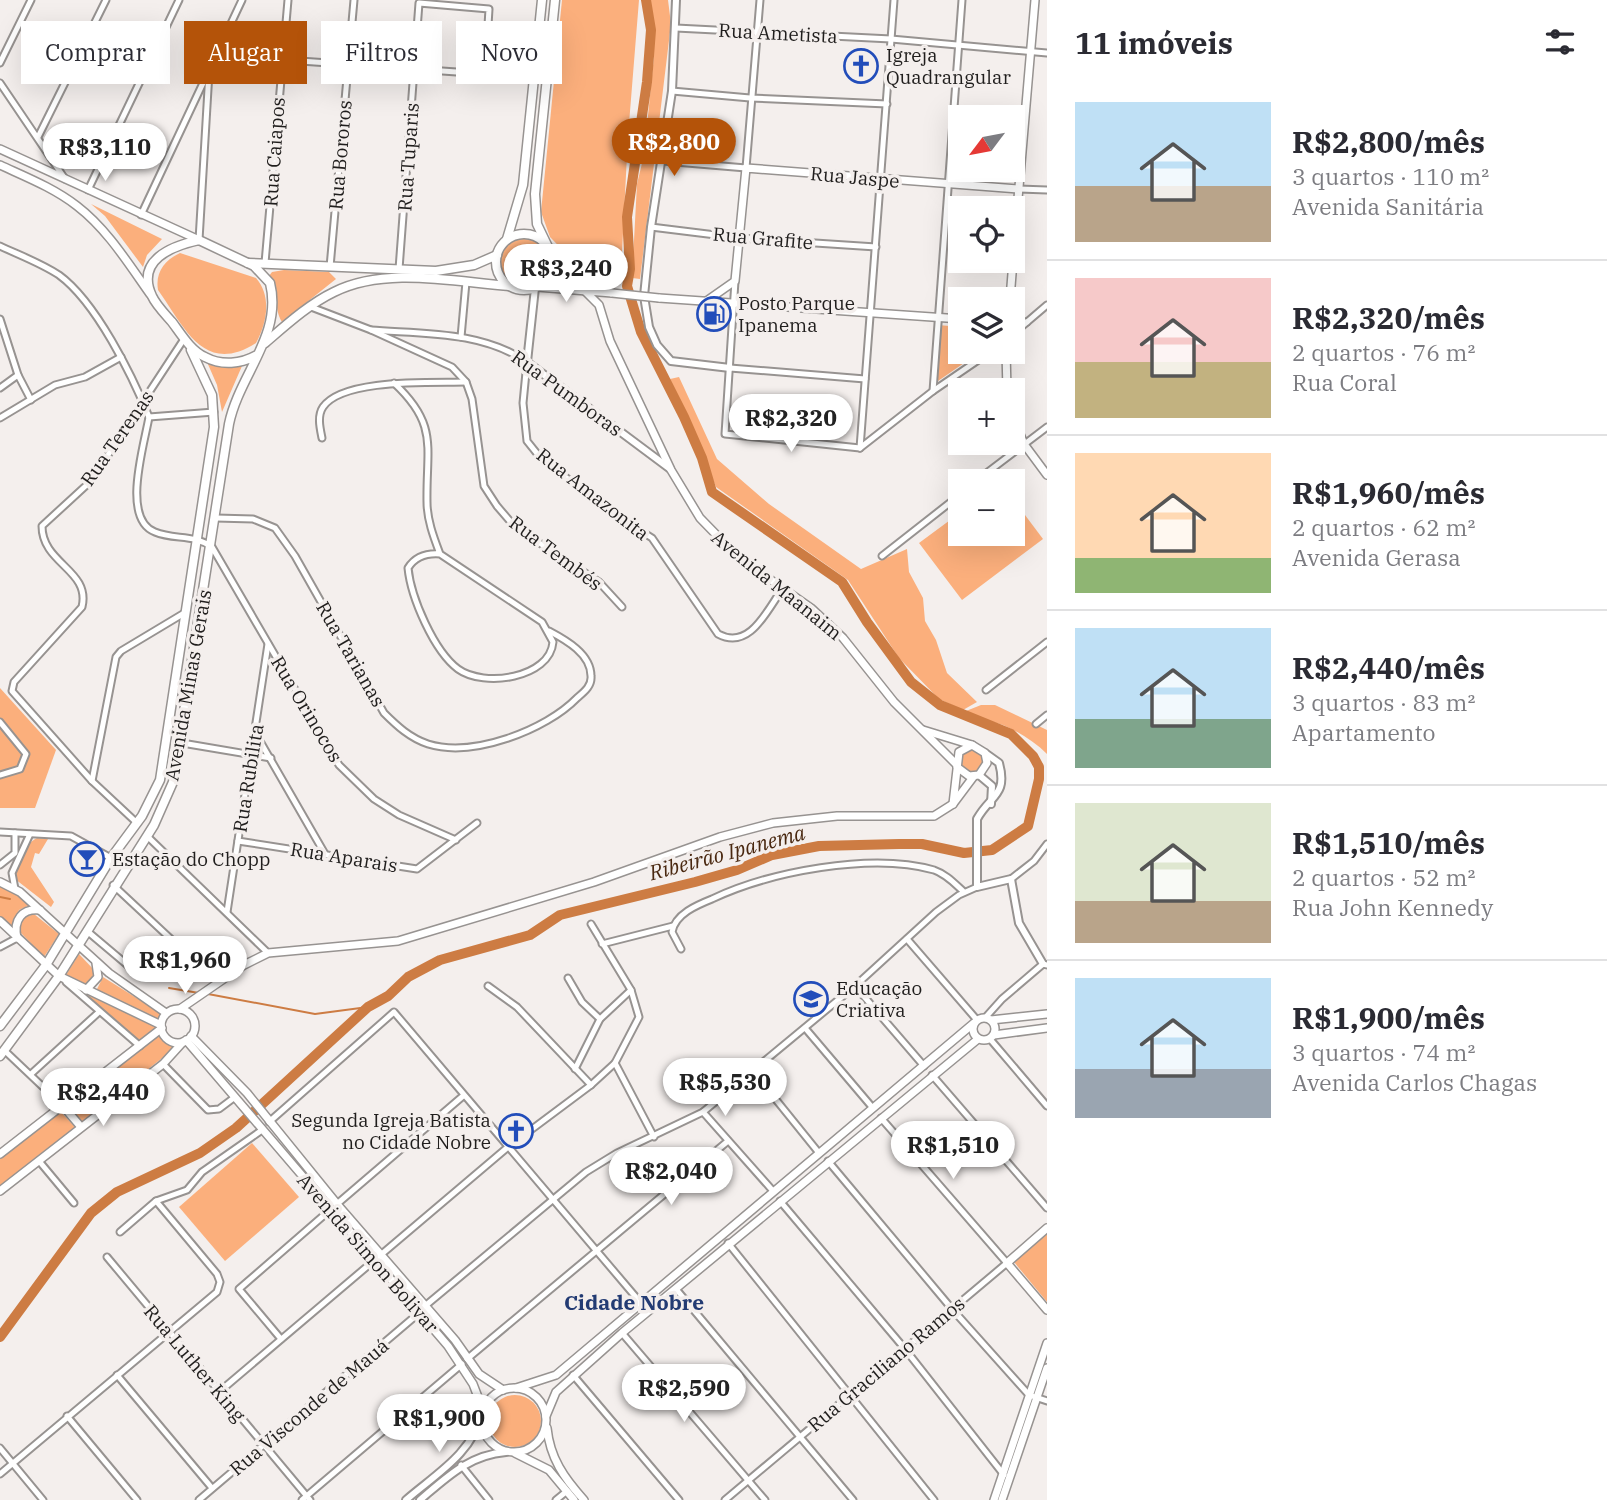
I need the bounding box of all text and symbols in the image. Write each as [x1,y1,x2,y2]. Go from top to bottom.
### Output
street label: Rua Ametista [718,18,838,48]
chip: Comprar [21,21,170,84]
chip: Alugar [184,21,307,84]
chip: Filtros [321,21,442,84]
chip: Novo [456,21,562,84]
text: 11 imóveis [1075,23,1233,62]
icon: filters [1541,23,1579,61]
place label: Igreja Quadrangular [886,43,1011,89]
church icon: Igreja Quadrangular [842,47,880,85]
street label: Rua Caiapos [258,96,290,208]
street label: Rua Bororos [323,99,357,211]
street label: Rua Tuparis [392,102,424,212]
north arrow [948,105,1026,182]
map controls [948,105,1025,546]
pin: R$2,800 [609,118,739,178]
text: R$2,800/mês [1292,122,1485,161]
pin: R$3,110 [40,124,170,183]
text: R$2,800 [628,126,720,156]
icon: home [1131,130,1215,214]
text: R$3,110 [59,131,151,161]
street label: Rua Jaspe [809,161,901,193]
text: 3 quartos · 110 m² [1292,161,1489,191]
text: Avenida Sanitária [1292,191,1484,221]
button: locate [948,196,1025,273]
street label: Rua Grafite [712,222,814,254]
pin: R$3,240 [501,244,631,304]
text: R$3,240 [520,252,612,282]
button: layers [948,287,1025,364]
place label: Posto Parque Ipanema [738,291,855,337]
fuel station icon: Posto Parque Ipanema [695,295,733,333]
text: R$2,320/mês [1292,298,1485,337]
icon: home [1131,306,1215,390]
text: 2 quartos · 76 m² [1292,337,1475,367]
street label: Rua Pumboras [507,345,627,441]
text: Rua Coral [1292,367,1397,397]
button: + [948,378,1025,455]
street label: Rua Terenas [75,386,159,490]
pin: R$2,320 [726,394,856,454]
text: R$2,320 [745,402,837,432]
street label: Rua Amazonita [532,443,654,545]
button: − [948,469,1025,546]
text: R$1,960/mês [1292,473,1485,512]
icon: home [1131,481,1215,565]
street label: Rua Tembés [505,510,607,596]
text: 2 quartos · 62 m² [1292,512,1475,542]
street label: Avenida Maanaim [707,525,847,645]
text: Avenida Gerasa [1292,542,1461,572]
street label: Avenida Minas Gerais [159,587,217,783]
street label: Rua Tarianas [311,597,391,711]
text: R$2,440/mês [1292,648,1485,687]
street label: Rua Orinocos [266,651,348,767]
icon: home [1131,656,1215,740]
text: 3 quartos · 83 m² [1292,687,1475,717]
text: Apartamento [1292,717,1436,747]
street label: Rua Rubilita [228,722,268,834]
water label: Ribeirão Ipanema [645,818,809,887]
text: R$1,510/mês [1292,823,1485,862]
icon: home [1131,831,1215,915]
street label: Rua Aparais [289,837,399,877]
bar icon: Estação do Chopp [68,840,106,878]
place label: Estação do Chopp [112,847,271,871]
text: 2 quartos · 52 m² [1292,862,1475,892]
text: Rua John Kennedy [1292,892,1493,922]
pin: R$1,960 [120,936,250,996]
text: R$1,960 [139,944,231,974]
place label: Educação Criativa [836,976,922,1022]
school or university icon: Educação Criativa [792,980,830,1018]
text: R$1,900/mês [1292,998,1485,1037]
icon: home [1131,1006,1215,1090]
text: 3 quartos · 74 m² [1292,1037,1475,1067]
pin: R$5,530 [660,1058,790,1118]
text: R$5,530 [679,1066,771,1096]
text: Avenida Carlos Chagas [1292,1067,1537,1097]
pin: R$2,440 [38,1068,168,1128]
text: R$2,440 [57,1076,149,1106]
place label: Segunda Igreja Batista no Cidade Nobre [291,1108,491,1154]
church icon: Segunda Igreja Batista no Cidade Nobre [497,1112,535,1150]
pin: R$1,510 [888,1122,1018,1181]
text: R$1,510 [907,1129,999,1159]
pin: R$2,040 [606,1148,736,1207]
text: R$2,040 [625,1155,717,1185]
street label: Avenida Simon Bolivar [292,1168,444,1338]
district label: Cidade Nobre [564,1288,704,1316]
street label: Rua Graciliano Ramos [802,1291,970,1437]
street label: Rua Luther King [139,1300,251,1427]
street label: Rua Visconde de Mauá [225,1333,393,1481]
pin: R$2,590 [619,1364,749,1424]
text: R$2,590 [638,1372,730,1402]
pin: R$1,900 [374,1394,504,1454]
text: R$1,900 [393,1402,485,1432]

